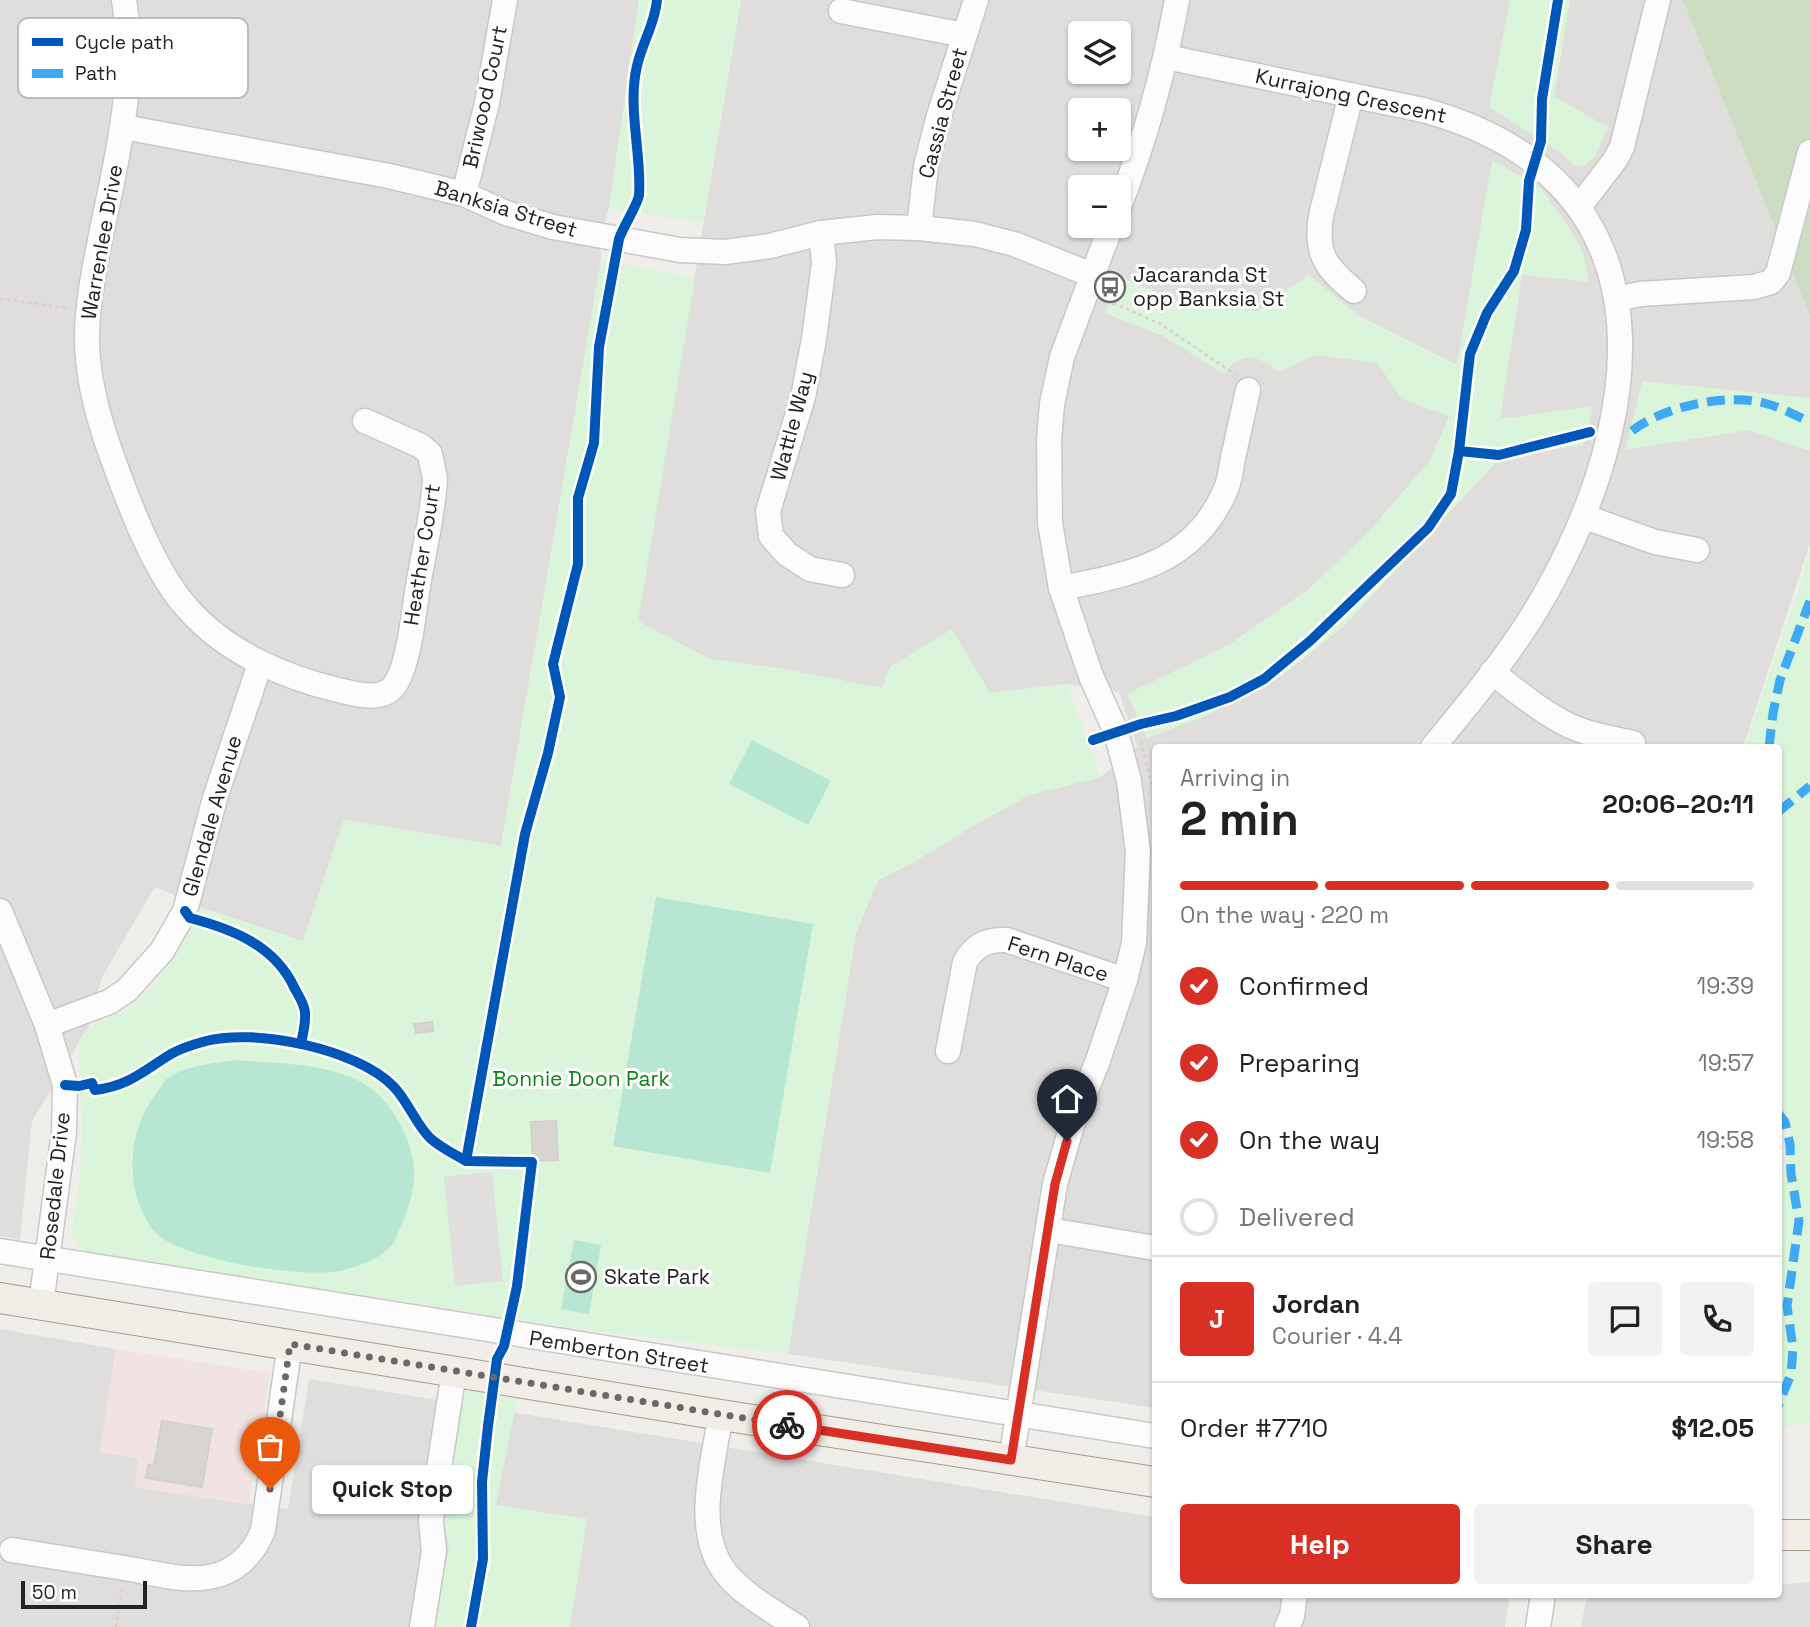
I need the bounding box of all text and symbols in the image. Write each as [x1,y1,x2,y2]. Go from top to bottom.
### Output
legend [18,18,248,98]
map controls [1068,21,1131,238]
button: layers [1068,21,1131,84]
street label: Briwood Court [456,23,513,171]
text: Cycle path [75,30,174,55]
street label: Cassia Street [912,44,973,181]
text: Path [75,61,117,86]
street label: Kurrajong Crescent [1253,62,1449,129]
button: + [1068,98,1131,161]
street label: Warrenlee Drive [75,162,128,321]
street label: Banksia Street [432,174,581,243]
button: − [1068,175,1131,238]
place label: Jacaranda St opp Banksia St [1133,261,1285,312]
bus stop icon: Jacaranda St opp Banksia St [1093,270,1127,304]
street label: Wattle Way [764,368,819,484]
street label: Heather Court [397,482,446,628]
street label: Glendale Avenue [176,732,247,900]
text: Arriving in [1180,763,1290,793]
text: 20:06–20:11 [1602,787,1754,821]
text: 2 min [1180,790,1299,848]
text: On the way · 220 m [1180,900,1389,930]
street label: Fern Place [1004,930,1112,987]
icon: check [1180,967,1218,1005]
text: Confirmed [1239,969,1369,1003]
text: 19:39 [1697,971,1754,1001]
icon: check [1180,1044,1218,1082]
text: Preparing [1239,1046,1360,1080]
text: 19:57 [1698,1048,1754,1078]
park label: Bonnie Doon Park [492,1065,670,1092]
pin [1037,1069,1097,1141]
icon: home [1048,1080,1086,1118]
street label: Rosedale Drive [33,1111,76,1261]
icon: check [1180,1121,1218,1159]
text: On the way [1239,1123,1380,1157]
text: 19:58 [1696,1125,1754,1155]
text: Delivered [1239,1200,1355,1234]
sports icon: Skate Park [564,1260,598,1294]
place label: Skate Park [604,1263,710,1290]
button: chat [1588,1282,1662,1356]
button: phone [1680,1282,1754,1356]
text: Jordan [1272,1287,1360,1321]
text: J [1209,1302,1225,1336]
text: Courier · 4.4 [1272,1321,1402,1351]
street label: Pemberton Street [527,1324,711,1379]
courier [752,1390,822,1460]
icon: bike [768,1406,806,1444]
text: Order #7710 [1180,1411,1328,1445]
text: $12.05 [1671,1411,1754,1445]
pin [240,1417,300,1489]
icon: bag [251,1428,289,1466]
callout: Quick Stop [312,1464,473,1514]
text: Quick Stop [332,1474,453,1504]
button: Help [1180,1504,1460,1584]
button: Share [1474,1504,1754,1584]
scale bar [21,1578,147,1610]
text: 50 m [32,1580,77,1605]

